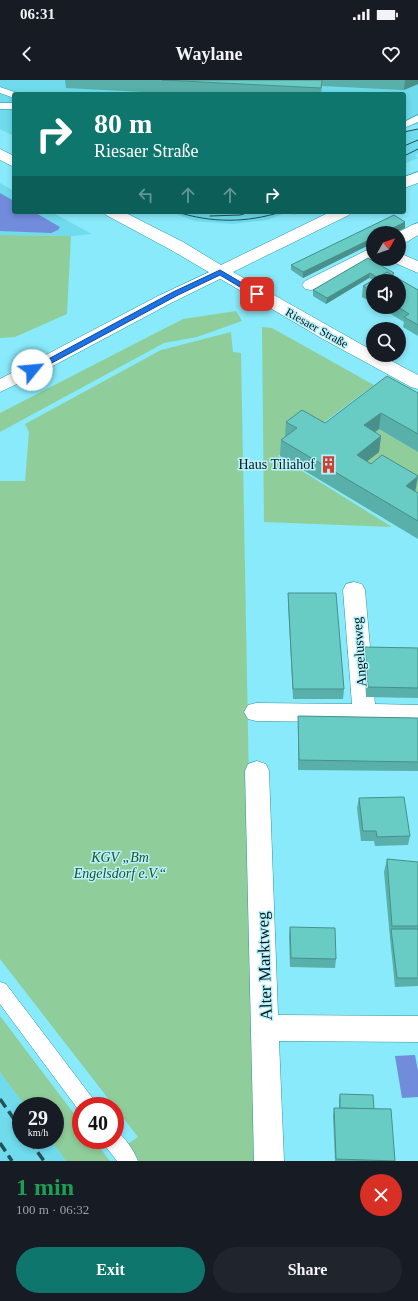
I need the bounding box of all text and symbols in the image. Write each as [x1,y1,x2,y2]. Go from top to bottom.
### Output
text: 06:31 [20,6,55,22]
icon: back [16,43,38,65]
icon: heart [380,43,402,65]
text: Waylane [175,44,243,64]
icon: right [28,108,80,160]
text: 80 m [94,108,152,139]
text: Riesaer Straße [94,141,198,161]
icon: left [135,184,157,206]
icon: ahead [177,184,199,206]
icon: ahead [219,184,241,206]
icon: right [261,184,283,206]
north arrow [366,226,406,266]
map controls [366,226,406,362]
button: sound [366,274,406,314]
pin [240,277,274,311]
icon: arrive [246,283,268,305]
street label: Riesaer Straße [283,305,351,351]
button: search [366,322,406,362]
position arrow [11,349,53,391]
building icon: Haus Tiliahof [318,454,338,474]
place label: Haus Tiliahof [238,457,315,472]
street label: Angelusweg [350,617,369,687]
park label: KGV „Bm Engelsdorf e.V.“ [73,850,167,881]
street label: Alter Marktweg [253,911,276,1021]
speed limit sign: 40 [72,1097,124,1149]
text: 29 [28,1107,48,1129]
text: km/h [28,1127,48,1138]
text: 1 min [16,1174,74,1200]
button: close [360,1174,402,1216]
text: 100 m · 06:32 [16,1202,89,1217]
button: Exit [16,1247,205,1293]
button: Share [213,1247,402,1293]

